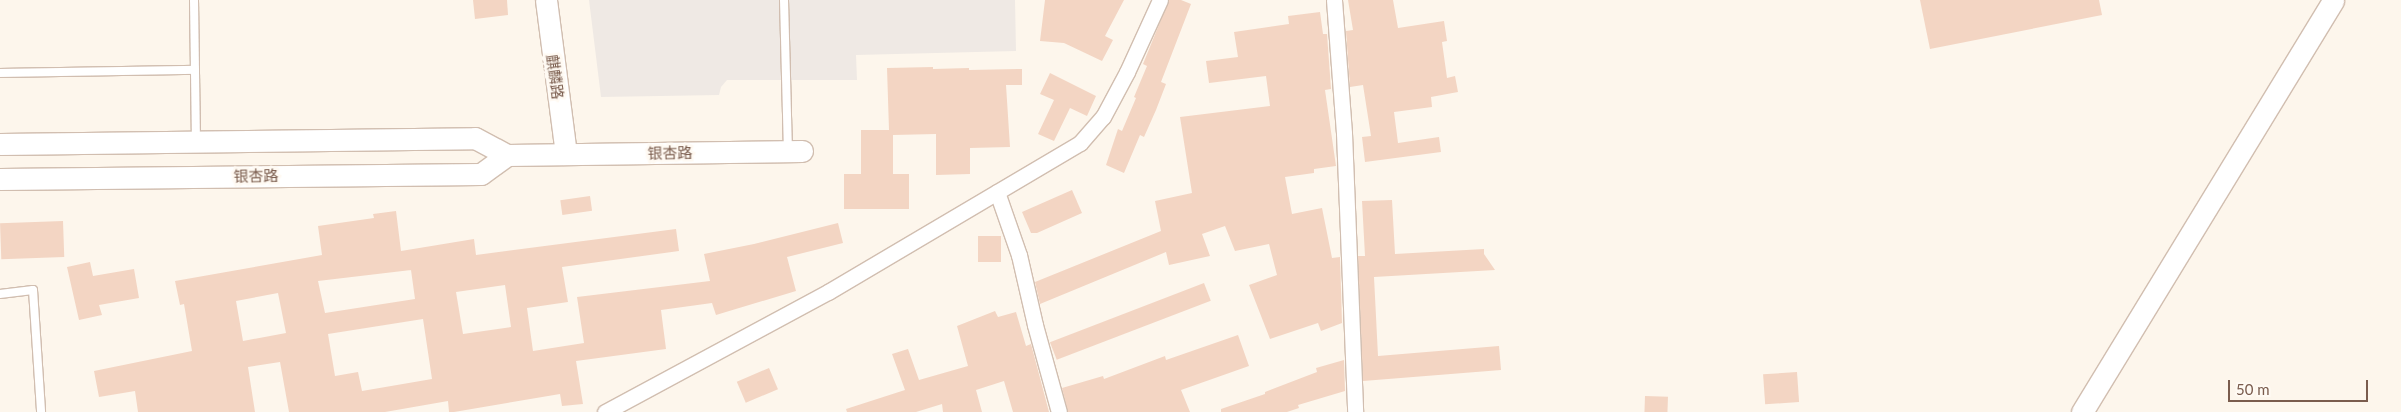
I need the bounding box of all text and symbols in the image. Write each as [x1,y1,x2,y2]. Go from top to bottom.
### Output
street label: 麒麟路 [543,53,567,101]
street label: 银杏路 [647,144,693,162]
street label: 银杏路 [233,167,279,185]
scale bar [2231,370,2371,402]
text: 50 m [2236,380,2270,398]

